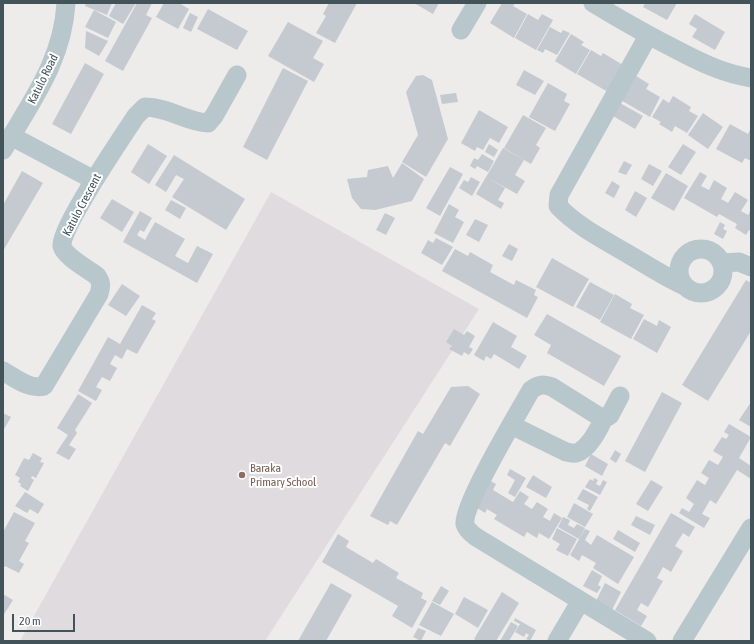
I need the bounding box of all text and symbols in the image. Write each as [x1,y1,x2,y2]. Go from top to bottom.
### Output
street label: Katulo Road [25,52,61,106]
street label: Katulo Crescent [60,171,104,239]
place label: Baraka Primary School [250,461,316,489]
marker: Baraka Primary School [237,470,247,480]
scale bar [14,606,77,632]
text: 20 m [19,614,41,628]

